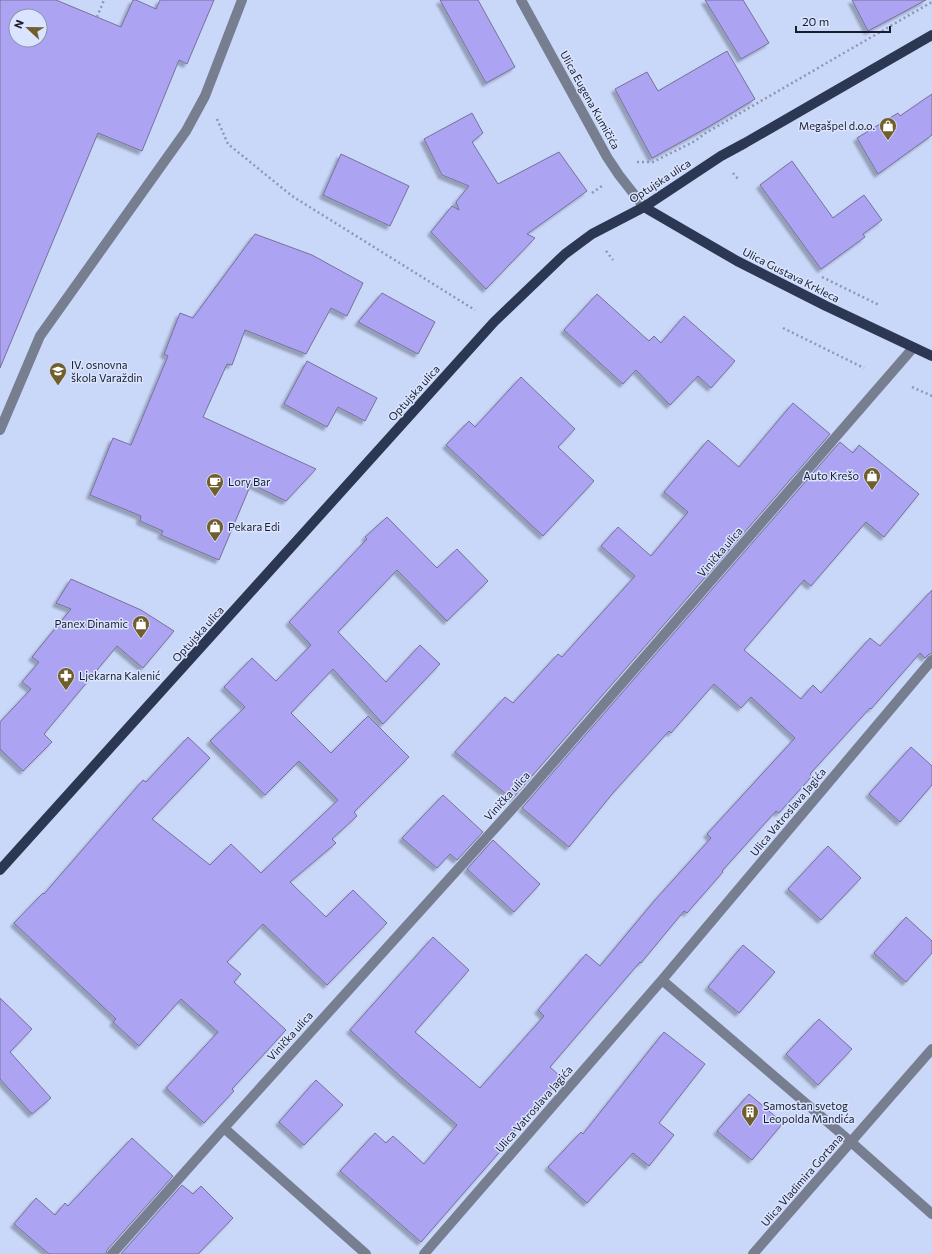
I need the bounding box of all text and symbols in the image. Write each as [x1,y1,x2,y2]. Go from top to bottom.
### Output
north arrow [8,8,48,48]
scale bar [796,8,890,34]
text: 20 m [802,14,829,28]
text: N [11,18,26,30]
street label: Ulica Eugena Kumičića [558,48,623,151]
shop icon: Megašpel d.o.o. [878,116,898,141]
place label: Megašpel d.o.o. [799,119,875,132]
street label: Optujska ulica [627,156,693,205]
street label: Ulica Gustava Krkleca [741,244,842,305]
place label: IV. osnovna škola Varaždin [71,358,143,384]
school or university icon: IV. osnovna škola Varaždin [48,361,68,386]
street label: Optujska ulica [385,362,442,423]
shop icon: Auto Krešo [862,466,882,491]
place label: Auto Krešo [803,469,859,482]
cafe icon: Lory Bar [205,472,225,497]
place label: Lory Bar [228,475,271,488]
shop icon: Pekara Edi [205,517,225,542]
place label: Pekara Edi [228,520,280,533]
street label: Vinička ulica [694,524,745,579]
street label: Optujska ulica [169,603,226,664]
shop icon: Panex Dinamic [131,614,151,639]
place label: Panex Dinamic [54,617,128,630]
pharmacy icon: Ljekarna Kalenić [56,666,76,691]
place label: Ljekarna Kalenić [79,669,160,682]
street label: Ulica Vatroslava Jagića [747,765,829,859]
street label: Vinička ulica [481,768,532,823]
street label: Vinička ulica [264,1008,315,1063]
street label: Ulica Vatroslava Jagića [492,1063,576,1155]
place label: Samostan svetog Leopolda Mandića [763,1099,855,1125]
building icon: Samostan svetog Leopolda Mandića [740,1102,760,1127]
street label: Ulica Vladimira Gortana [758,1131,845,1229]

